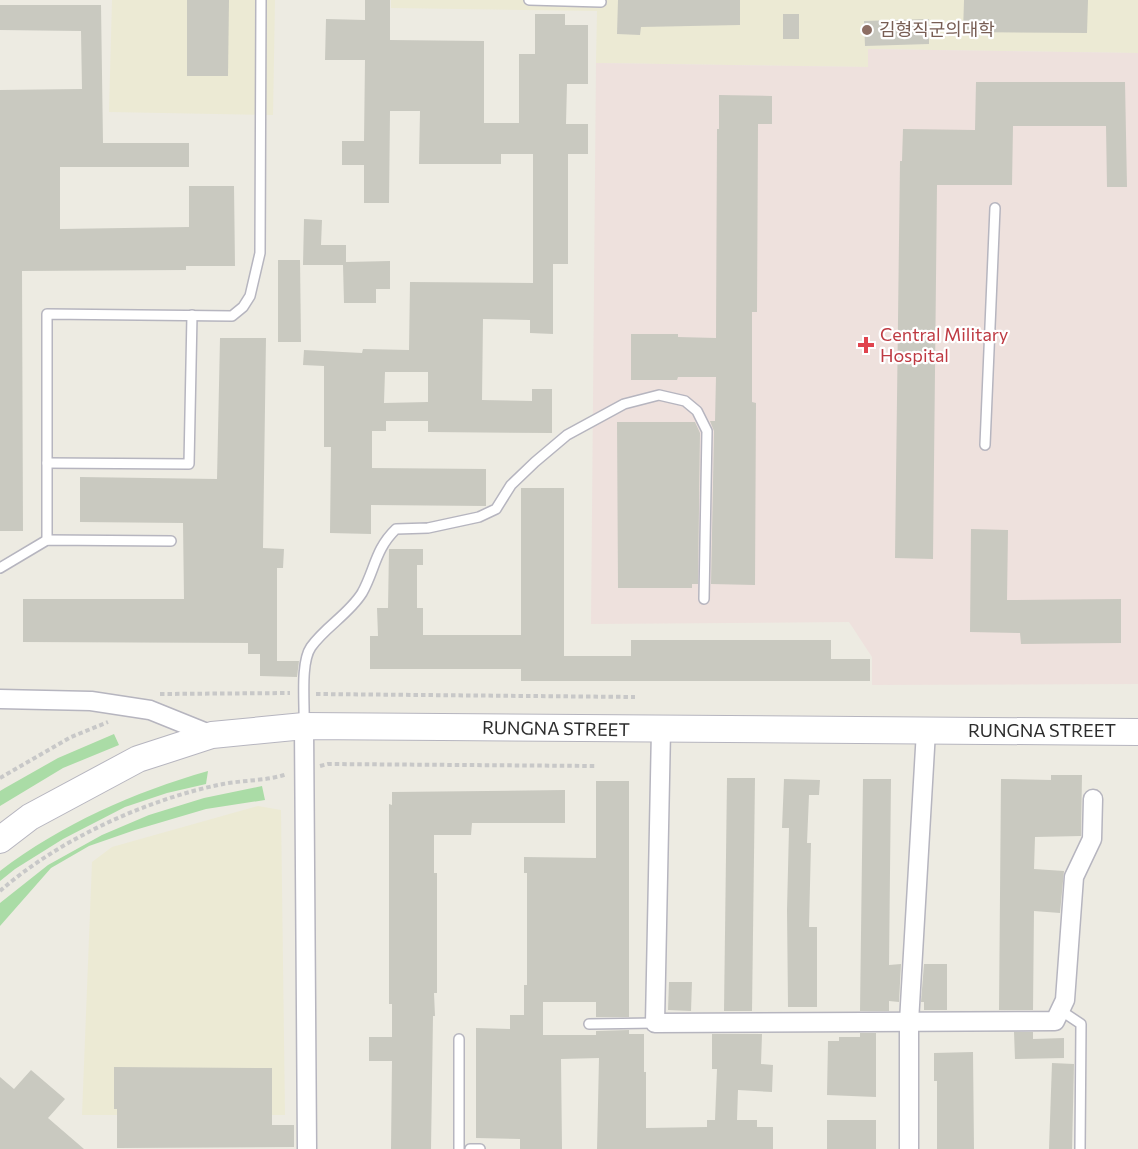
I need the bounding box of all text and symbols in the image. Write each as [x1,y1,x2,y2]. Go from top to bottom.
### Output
place label: 김형직군의대학 [879,18,995,40]
marker: 김형직군의대학 [860,23,874,37]
place label: Central Military Hospital [880,323,1008,366]
marker: Central Military Hospital [857,336,875,354]
street label: RUNGNA STREET [482,716,630,740]
street label: RUNGNA STREET [968,719,1116,741]

